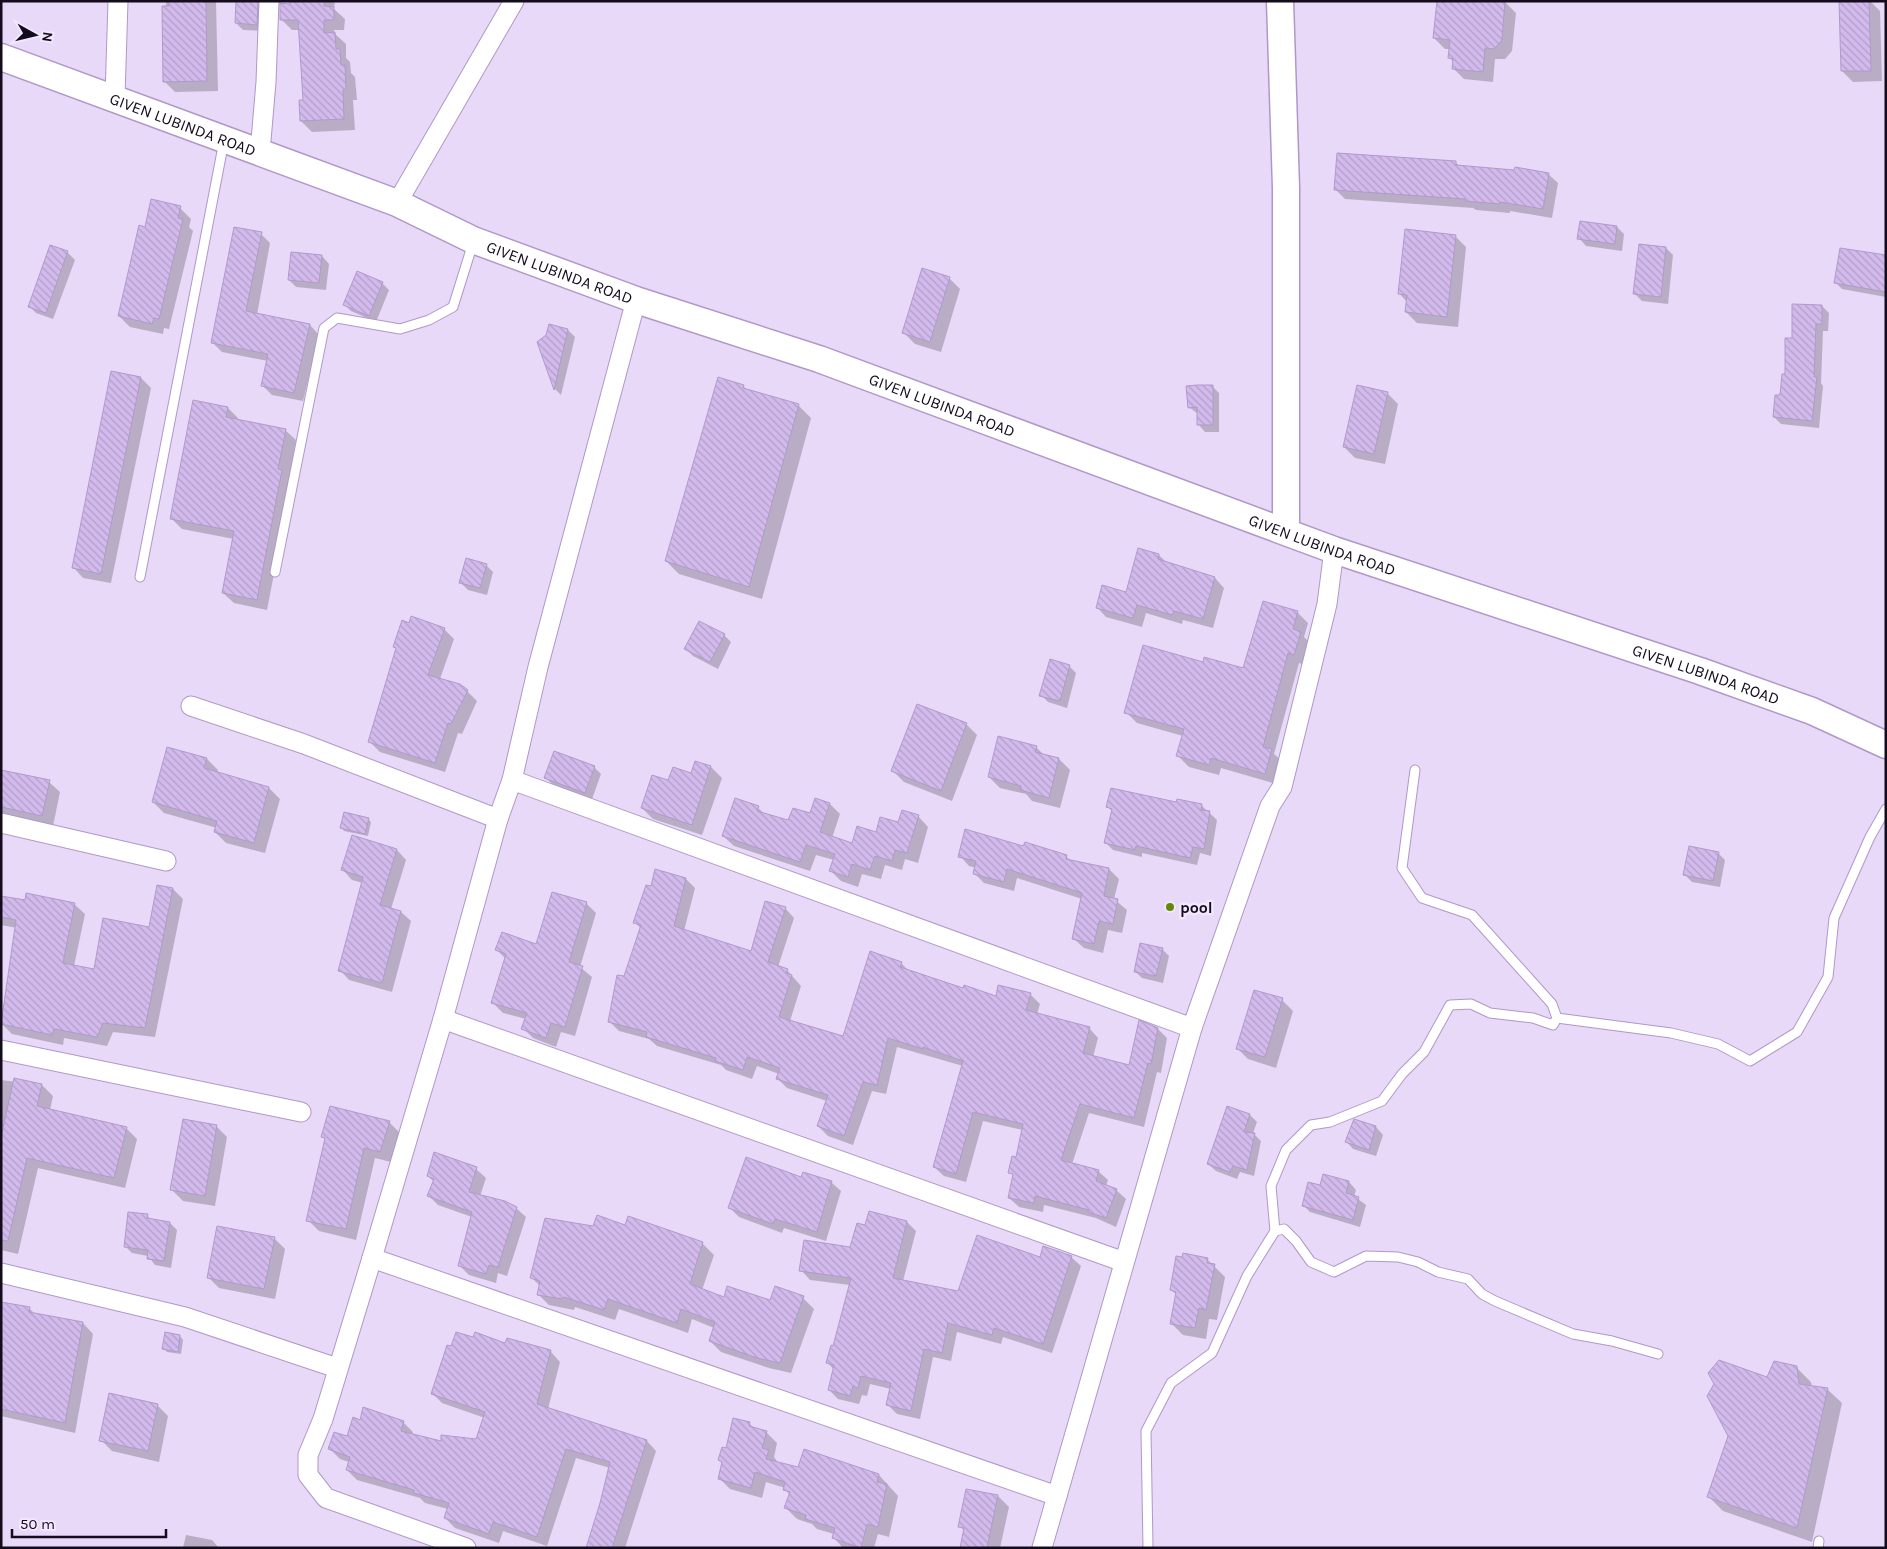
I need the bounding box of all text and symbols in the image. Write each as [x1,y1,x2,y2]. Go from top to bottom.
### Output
north arrow [10,10,60,60]
text: N [38,31,56,43]
street label: GIVEN LUBINDA ROAD [107,88,259,160]
street label: GIVEN LUBINDA ROAD [484,236,635,308]
street label: GIVEN LUBINDA ROAD [867,369,1018,440]
street label: GIVEN LUBINDA ROAD [1246,510,1398,579]
street label: GIVEN LUBINDA ROAD [1630,640,1782,708]
place label: pool [1180,898,1213,917]
marker: pool [1164,901,1176,913]
scale bar [12,1506,166,1538]
text: 50 m [20,1515,55,1533]

